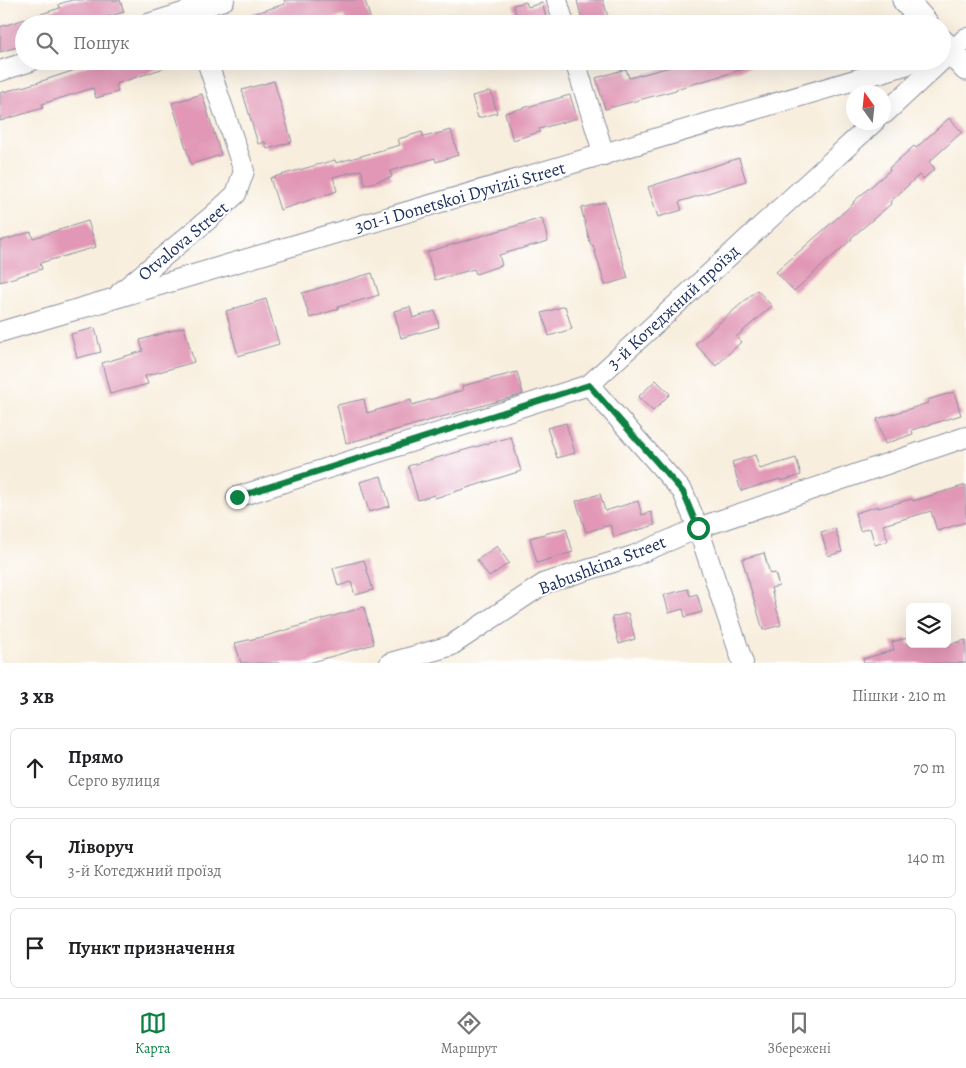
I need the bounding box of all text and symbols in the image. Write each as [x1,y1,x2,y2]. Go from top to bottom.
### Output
search box [15,15,951,70]
icon: search [33,29,61,57]
text: Пошук [73,30,130,56]
north arrow [846,85,891,130]
street label: 301-i Donetskoi Dyvizii Street [352,155,568,239]
street label: Otvalova Street [133,196,233,286]
street label: 3-й Котеджний проїзд [602,239,744,375]
route end [226,486,249,509]
route start [687,517,710,540]
street label: Babushkina Street [535,530,669,600]
map controls [906,603,951,648]
button: layers [906,603,951,648]
text: 3 хв [20,682,54,710]
text: Пішки · 210 m [852,685,946,707]
text: Прямо [68,744,123,770]
icon: ahead [21,754,49,782]
text: 70 m [913,757,945,779]
text: Серго вулиця [68,770,160,792]
text: Ліворуч [68,834,134,860]
icon: left [21,844,49,872]
text: 140 m [907,847,945,869]
text: 3-й Котеджний проїзд [68,860,221,882]
icon: arrive [21,934,49,962]
text: Пункт призначення [68,935,235,961]
tab: Карта [135,1009,170,1058]
tab: Маршрут [441,1009,497,1058]
tab: Збережені [768,1009,831,1058]

